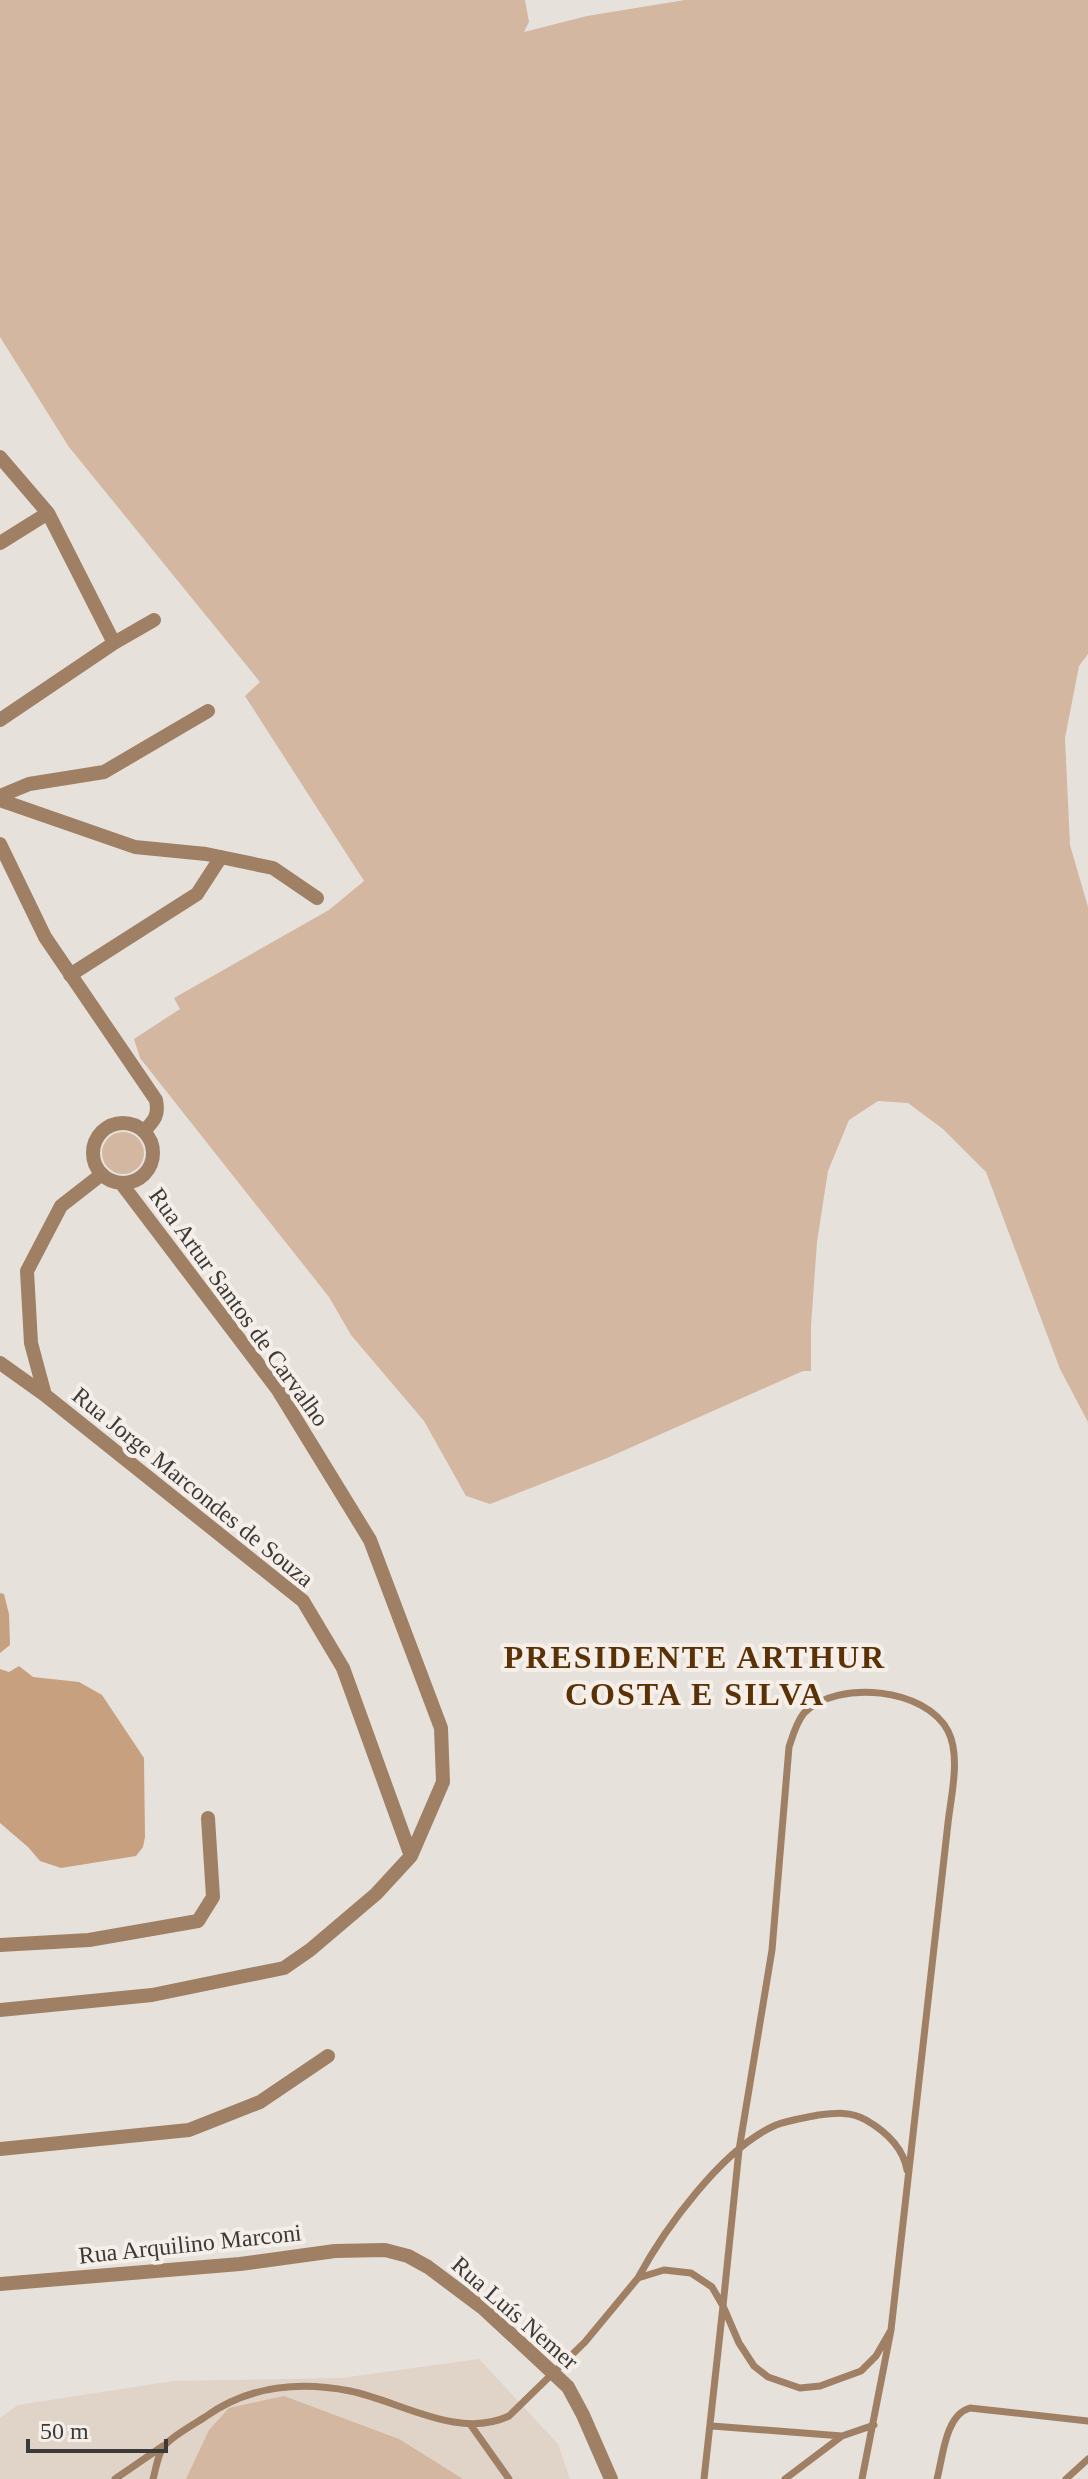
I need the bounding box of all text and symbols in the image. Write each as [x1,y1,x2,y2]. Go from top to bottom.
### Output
street label: Rua Artur Santos de Carvalho [144,1183,334,1431]
street label: Rua Jorge Marcondes de Souza [67,1382,319,1592]
district label: PRESIDENTE ARTHUR COSTA E SILVA [504,1639,886,1712]
street label: Rua Arquilino Marconi [77,2219,303,2269]
street label: Rua Luís Nemer [447,2251,583,2375]
scale bar [28,2403,166,2453]
text: 50 m [40,2418,89,2444]

